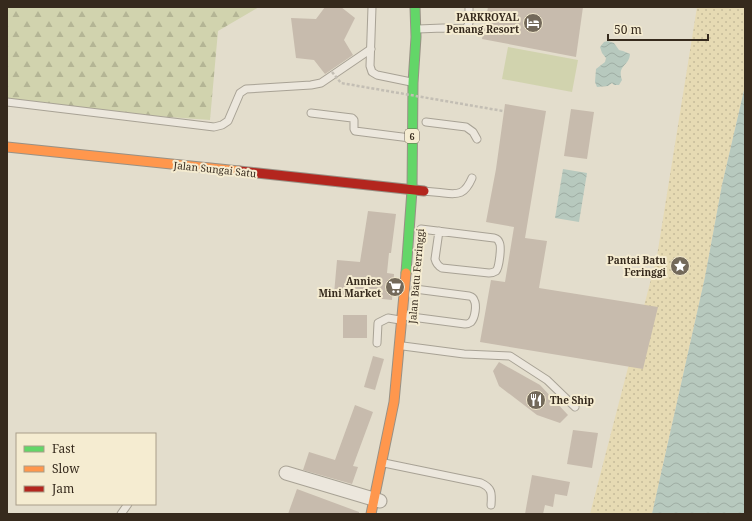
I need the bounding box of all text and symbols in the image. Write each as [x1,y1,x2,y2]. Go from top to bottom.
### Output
place label: PARKROYAL Penang Resort [446,10,519,36]
hotel icon: PARKROYAL Penang Resort [522,12,544,34]
scale bar [608,16,708,42]
text: 50 m [614,21,642,38]
road number: 6 [405,129,419,143]
street label: Jalan Sungai Satu [172,158,258,180]
street label: Jalan Batu Ferringgi [405,227,427,325]
place label: Pantai Batu Feringgi [607,253,666,279]
place icon: Pantai Batu Feringgi [669,255,691,277]
place label: Annies Mini Market [318,274,381,300]
supermarket icon: Annies Mini Market [384,276,406,298]
restaurant icon: The Ship [525,389,547,411]
place label: The Ship [550,393,594,407]
legend [16,433,156,505]
text: Fast [52,440,75,457]
text: Slow [52,460,80,477]
text: Jam [51,480,74,497]

